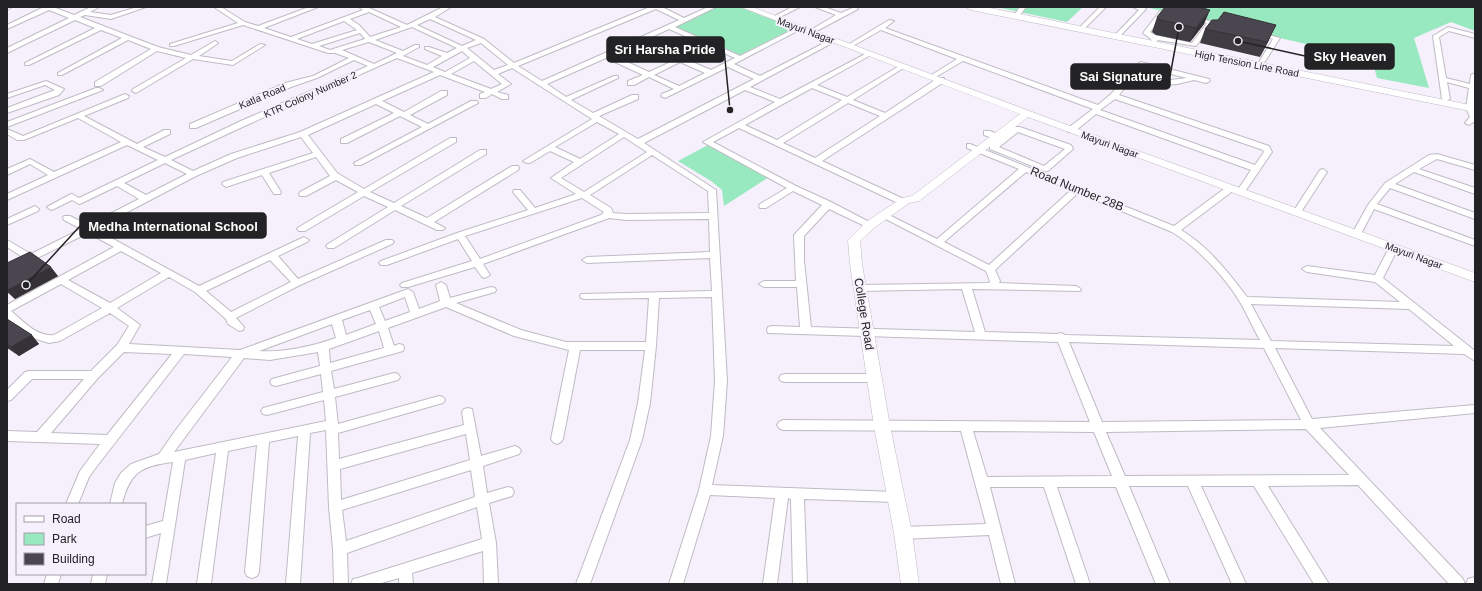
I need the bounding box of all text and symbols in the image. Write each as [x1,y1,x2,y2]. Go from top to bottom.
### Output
street label: Mayuri Nagar [776,15,837,46]
callout: Sri Harsha Pride [607,37,724,62]
text: Sri Harsha Pride [614,42,716,57]
callout: Sky Heaven [1305,44,1394,69]
street label: High Tension Line Road [1194,48,1300,79]
text: Sky Heaven [1314,49,1387,64]
callout: Sai Signature [1071,64,1170,89]
street label: KTR Colony Number 2 [262,69,359,120]
text: Sai Signature [1079,69,1163,84]
street label: Katla Road [237,82,287,111]
street label: Mayuri Nagar [1080,129,1141,160]
street label: Road Number 28B [1028,164,1126,214]
callout: Medha International School [80,213,266,238]
text: Medha International School [88,219,258,234]
street label: Mayuri Nagar [1384,240,1445,271]
street label: College Road [851,277,877,351]
legend [16,503,146,575]
text: Road [52,512,81,526]
text: Park [52,532,78,546]
text: Building [52,552,95,566]

